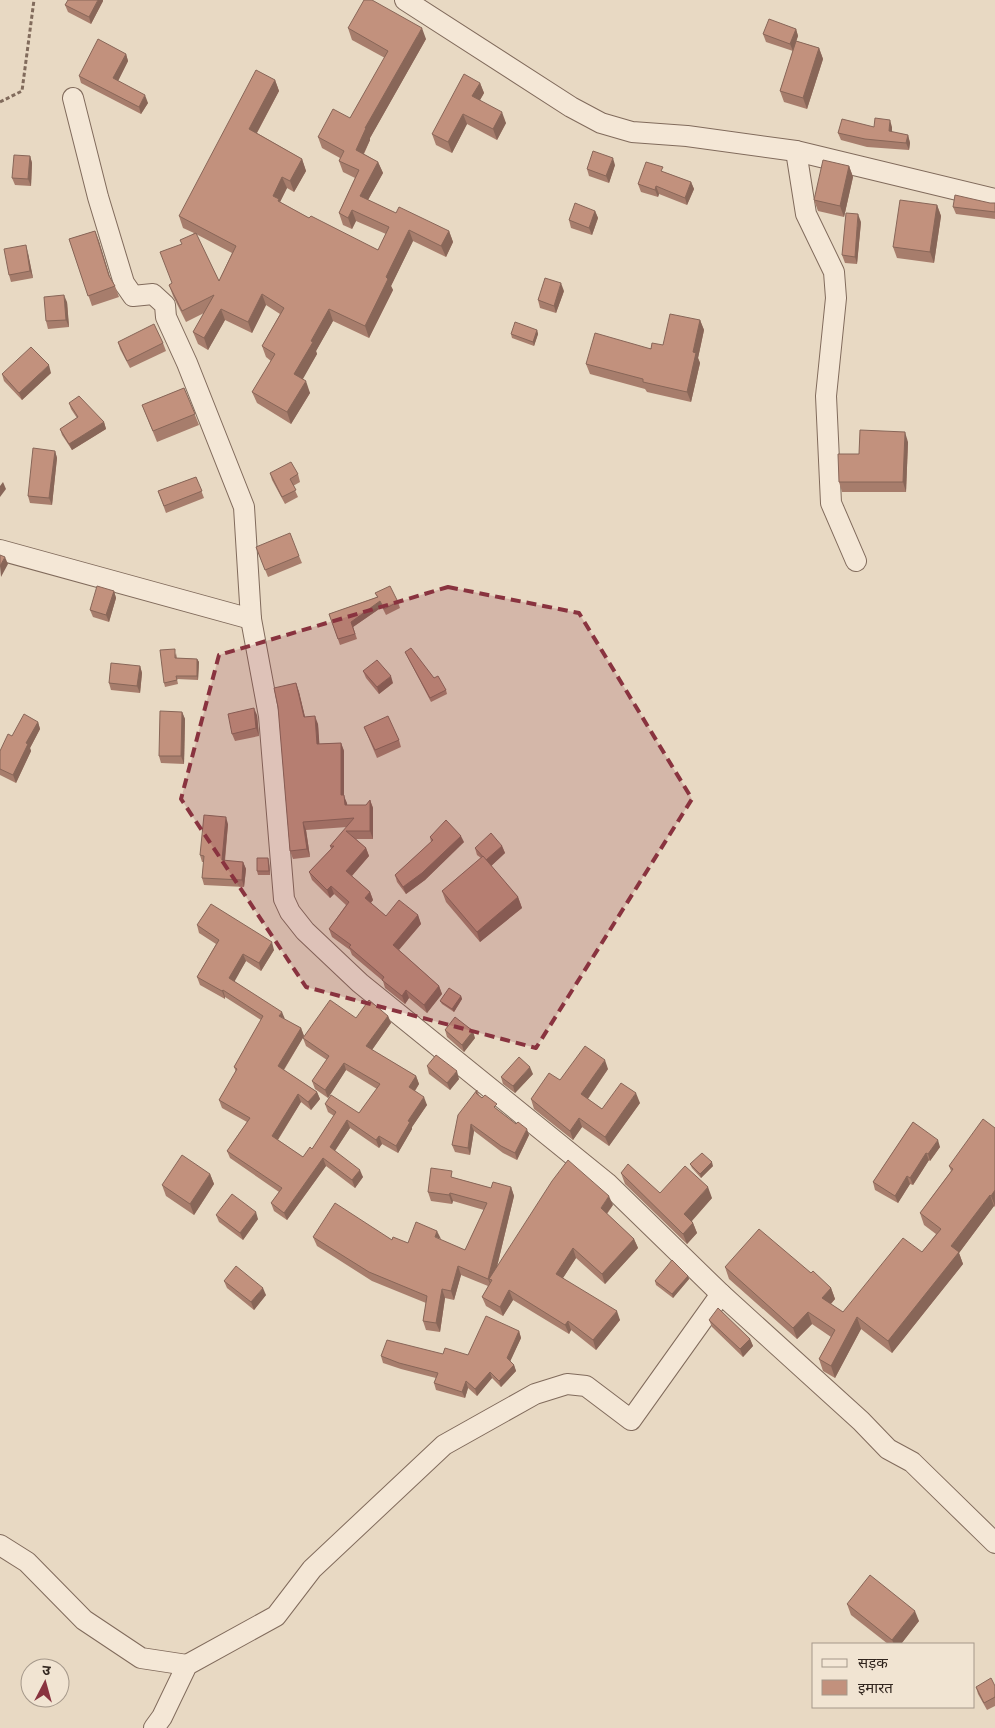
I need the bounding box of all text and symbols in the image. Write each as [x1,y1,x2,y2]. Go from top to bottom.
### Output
legend [812,1643,975,1708]
text: सड़क [858,1653,888,1672]
north arrow [20,1658,70,1708]
text: उ [41,1661,52,1680]
text: इमारत [858,1678,893,1697]

